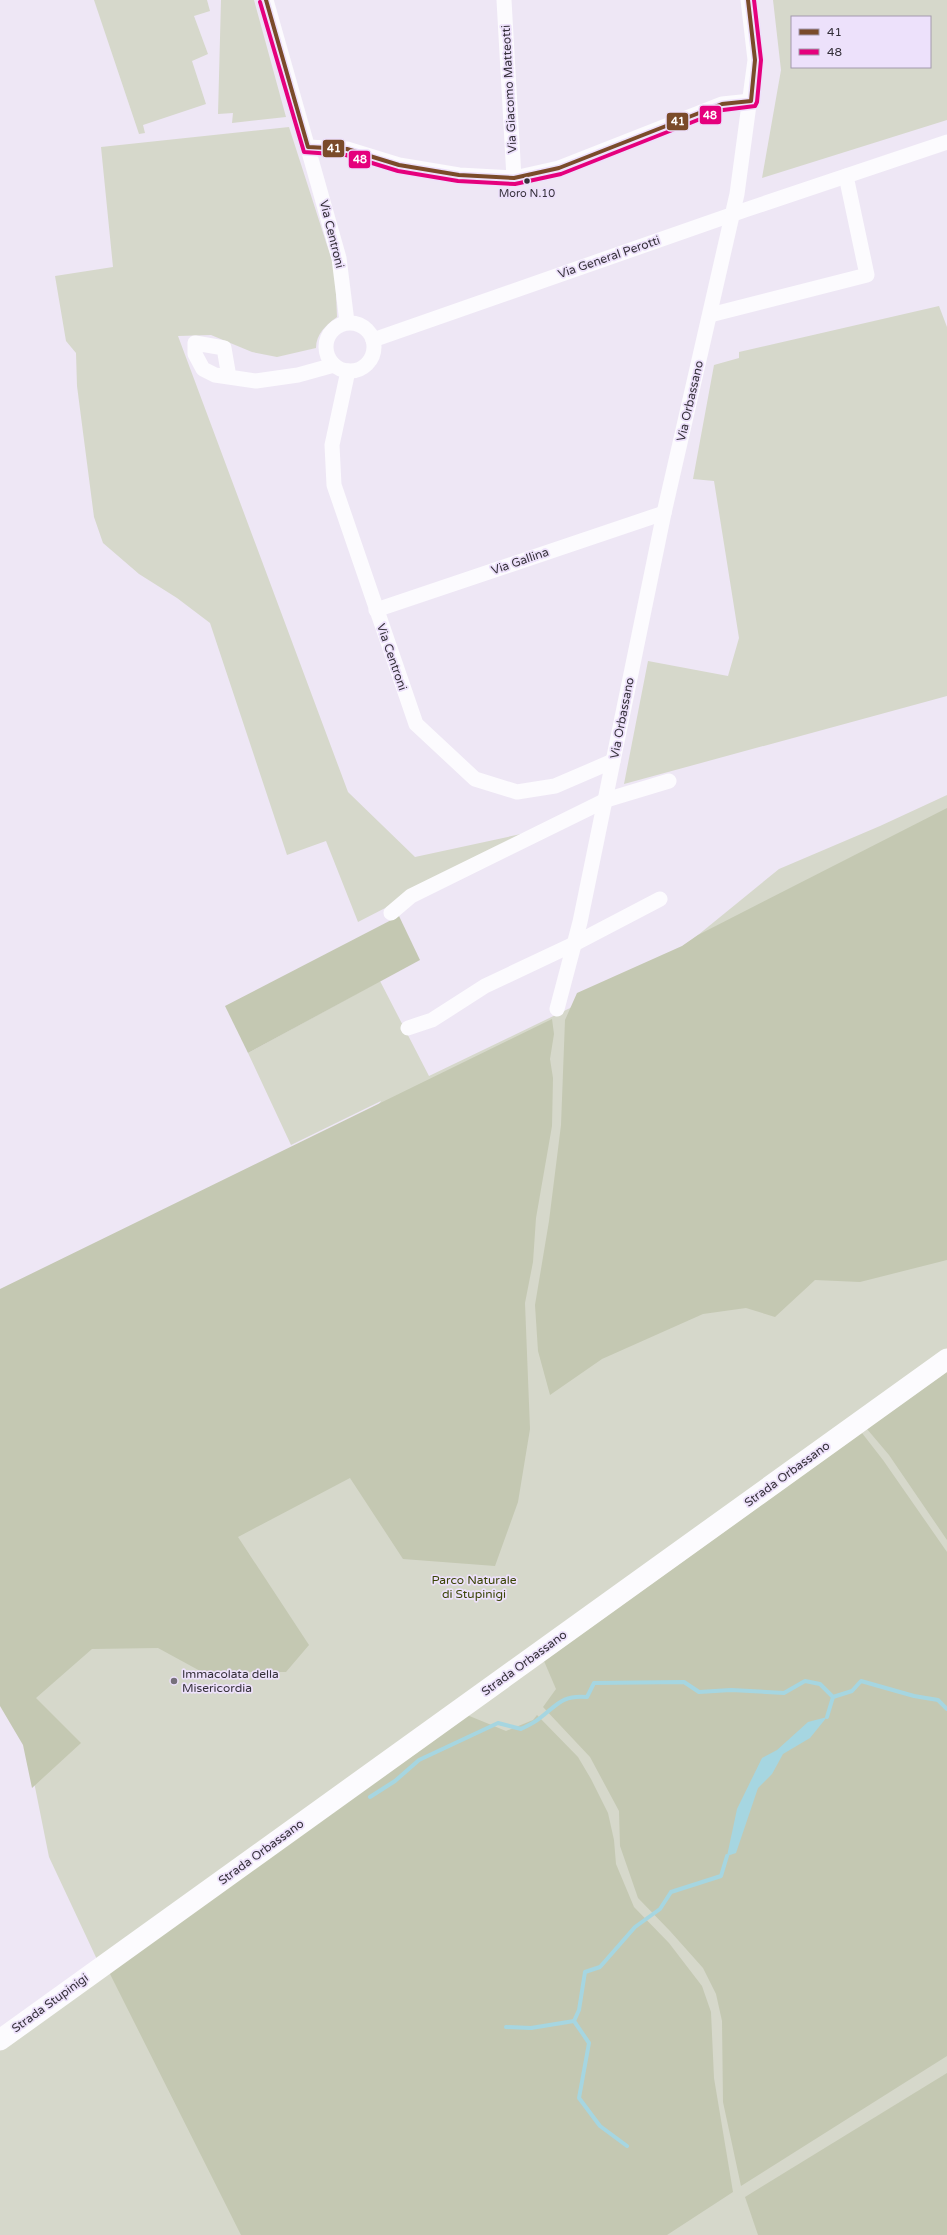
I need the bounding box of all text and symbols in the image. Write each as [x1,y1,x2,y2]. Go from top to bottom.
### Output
legend [791,16,931,68]
street label: Via Giacomo Matteotti [499,25,519,153]
text: 41 [827,25,842,39]
text: 48 [827,45,842,59]
line badge: 48 [699,105,722,125]
text: 48 [703,109,717,122]
line badge: 41 [666,112,689,131]
text: 41 [671,115,685,128]
line badge: 41 [322,139,345,158]
text: 41 [327,142,341,155]
line badge: 48 [348,150,371,169]
text: 48 [353,153,367,166]
marker: Moro N.10 [522,176,532,186]
place label: Moro N.10 [499,187,555,200]
street label: Via Centroni [317,198,347,270]
street label: Via General Perotti [556,233,662,281]
street label: Via Orbassano [674,359,706,443]
street label: Via Gallina [489,545,551,577]
street label: Via Centroni [374,622,410,692]
street label: Via Orbassano [607,676,637,760]
street label: Strada Orbassano [742,1438,832,1510]
park label: Parco Naturale di Stupinigi [432,1573,517,1601]
street label: Strada Orbassano [479,1627,569,1699]
place label: Immacolata della Misericordia [182,1667,279,1695]
marker: Immacolata della Misericordia [169,1676,179,1686]
street label: Strada Orbassano [216,1816,306,1888]
street label: Strada Stupinigi [9,1971,91,2035]

